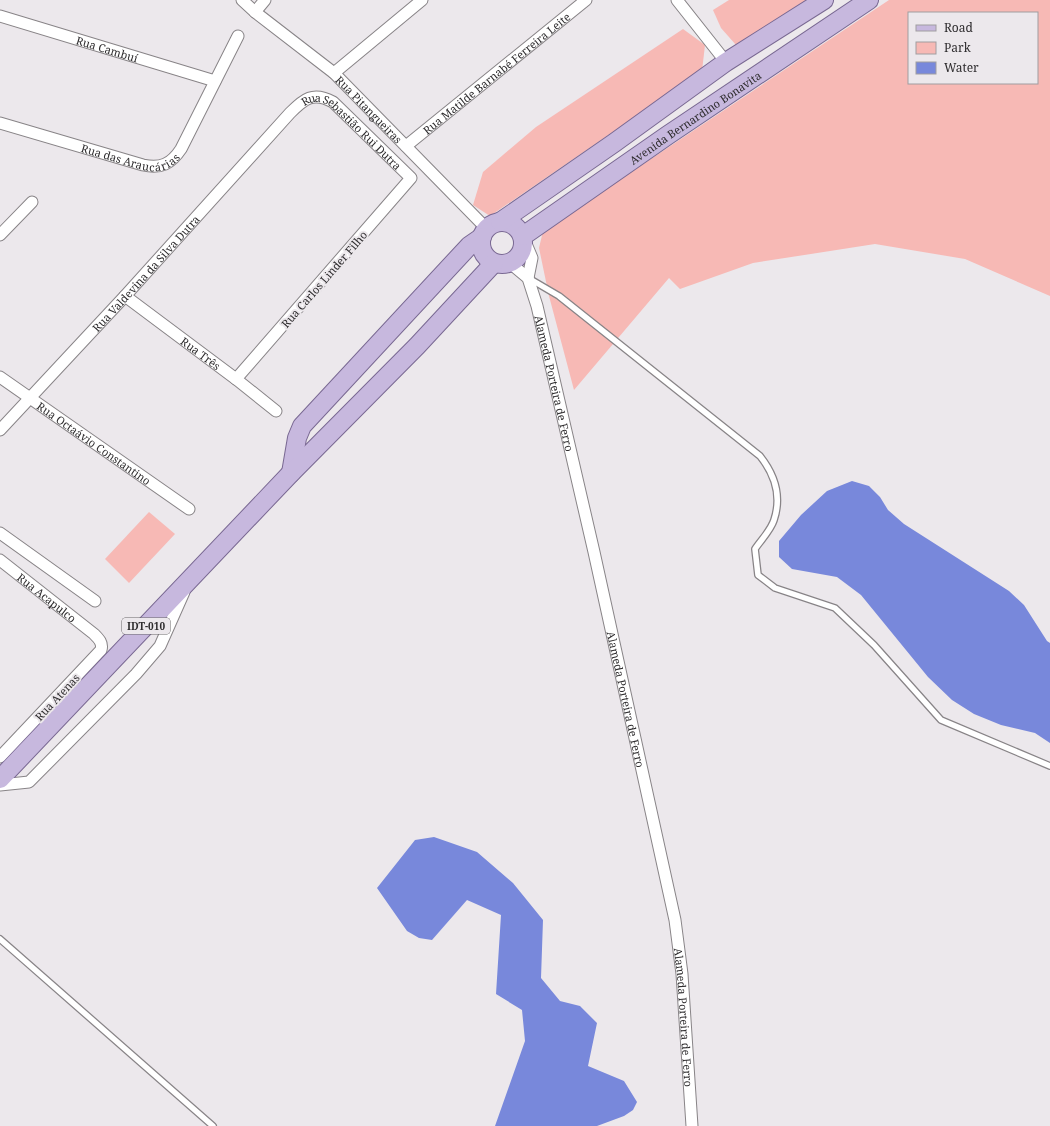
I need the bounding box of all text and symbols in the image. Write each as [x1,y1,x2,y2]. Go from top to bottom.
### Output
street label: Rua Matilde Barnabé Ferreira Leite [419,9,573,137]
legend [908,12,1038,84]
text: Road [944,19,974,36]
street label: Rua Cambuí [74,32,140,65]
text: Park [944,39,972,56]
text: Water [944,59,979,76]
street label: Avenida Bernardino Bonavita [626,67,764,167]
street label: Rua Pitangueiras [333,72,406,146]
street label: Rua Sebastião Rui Dutra [298,89,405,173]
street label: Rua das Araucárias [80,140,182,174]
street label: Rua Valdevina da Silva Dutra [88,211,202,334]
street label: Rua Carlos Linder Filho [278,227,370,331]
street label: Alameda Porteira de Ferro [532,314,578,453]
street label: Rua Três [178,333,224,373]
street label: Rua Octaávio Constantino [34,398,154,488]
street label: Rua Acapulco [14,569,80,625]
road number: IDT-010 [122,618,170,634]
street label: Alameda Porteira de Ferro [604,629,649,769]
street label: Rua Atenas [31,670,83,724]
street label: Alameda Porteira de Ferro [671,947,697,1087]

